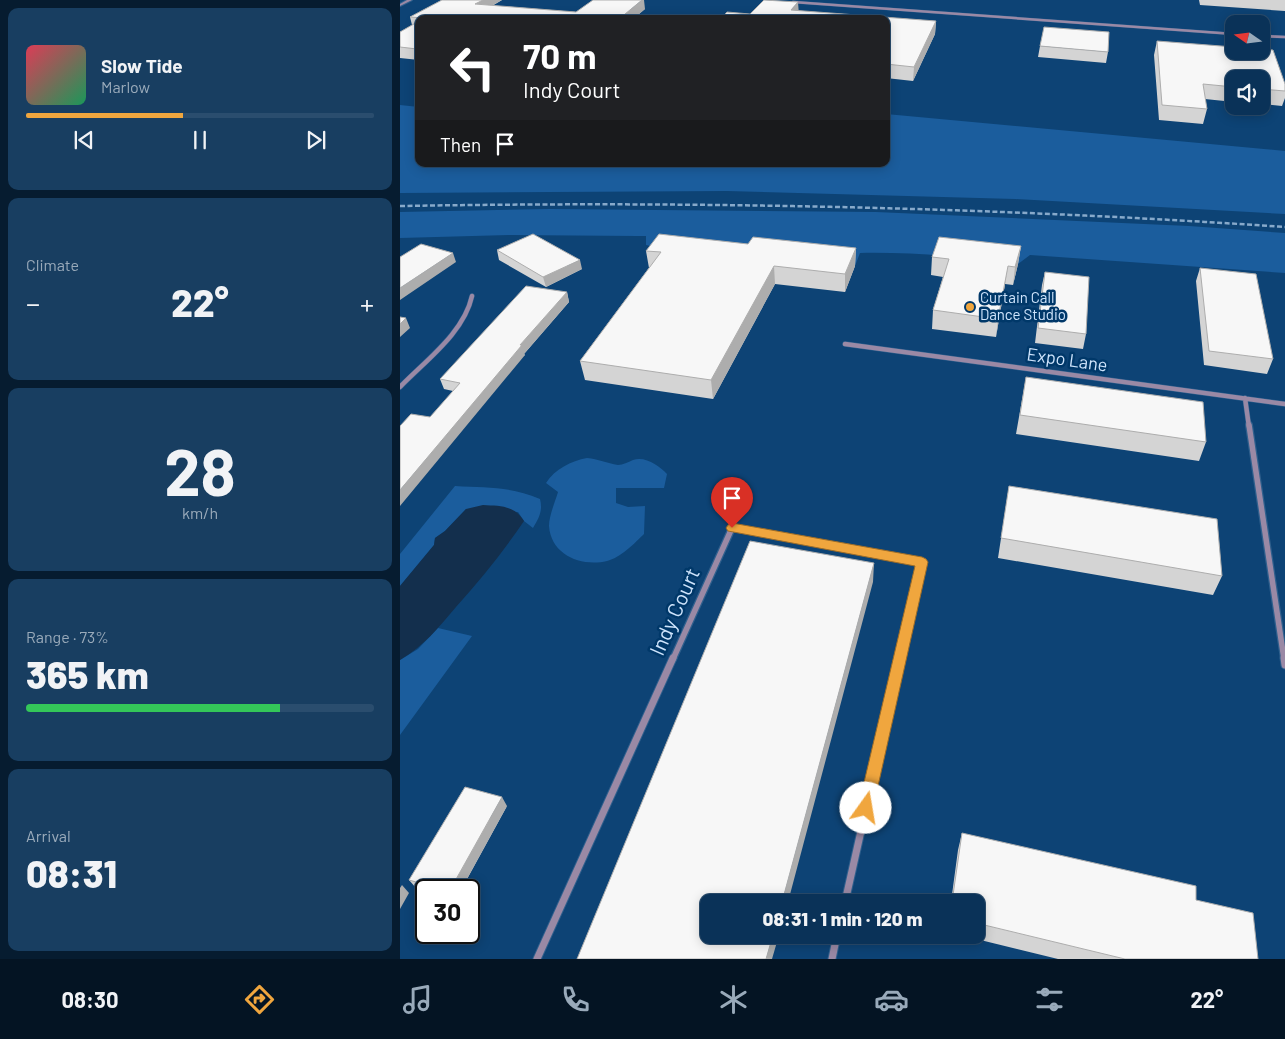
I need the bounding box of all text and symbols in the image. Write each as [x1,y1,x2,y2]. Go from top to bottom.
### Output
north arrow [1225,15,1270,60]
map controls [1225,15,1270,115]
text: 70 m [523,34,597,76]
icon: left [440,35,505,100]
text: Slow Tide [101,54,183,77]
button: sound [1225,70,1270,115]
text: Indy Court [523,76,620,102]
text: Marlow [101,77,150,96]
icon: previous [70,126,98,154]
icon: pause [186,126,214,154]
icon: next [302,126,330,154]
icon: arrive [491,130,519,158]
text: Then [440,133,481,156]
text: Climate [26,255,79,274]
text: 22° [171,279,229,325]
text: − [26,286,40,320]
text: + [360,286,374,320]
place label: Curtain Call Dance Studio [980,288,1066,323]
marker: Curtain Call Dance Studio [964,301,976,313]
street label: Expo Lane [1025,342,1109,376]
text: 28 [164,431,236,509]
pin [711,477,753,528]
icon: arrive [718,484,746,512]
text: km/h [182,503,218,522]
street label: Indy Court [643,564,704,659]
text: Range · 73% [26,627,109,646]
text: 365 km [26,651,149,697]
position arrow [839,781,891,833]
text: Arrival [26,826,71,845]
text: 08:31 [26,850,117,896]
speed limit sign: 30 [415,879,480,944]
text: 08:31 · 1 min · 120 m [763,907,922,930]
icon: directions [242,982,277,1017]
icon: music [400,982,435,1017]
icon: phone [558,982,593,1017]
icon: climate [716,982,751,1017]
icon: car [874,982,909,1017]
icon: filters [1032,982,1067,1017]
text: 08:30 [62,986,118,1012]
text: 22° [1190,986,1223,1012]

